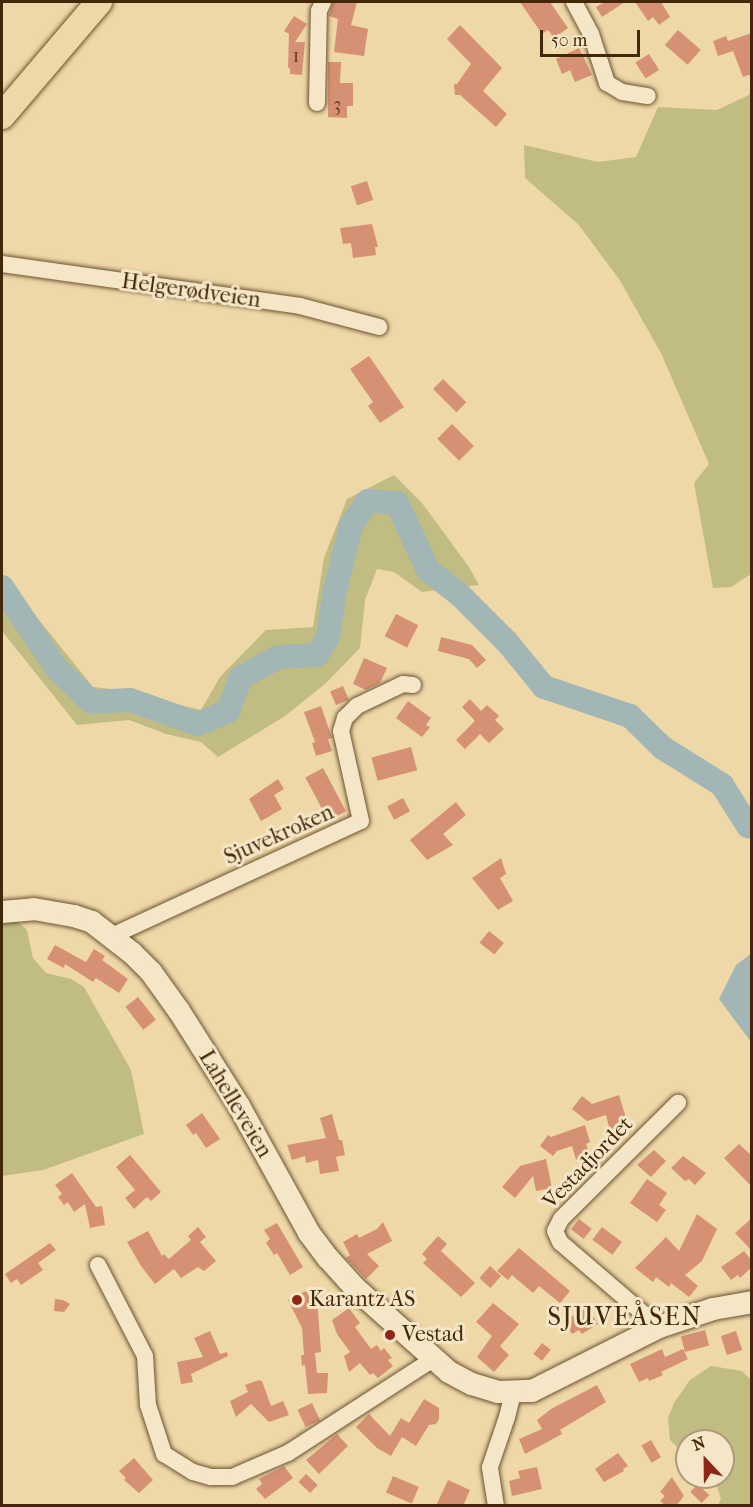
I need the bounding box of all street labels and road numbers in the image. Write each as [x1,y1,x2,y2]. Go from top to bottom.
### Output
street label: Helgerødveien [120,268,262,314]
street label: Sjuvekroken [220,799,338,871]
street label: Lahelleveien [193,1045,277,1163]
street label: Vestadjordet [537,1111,639,1215]

